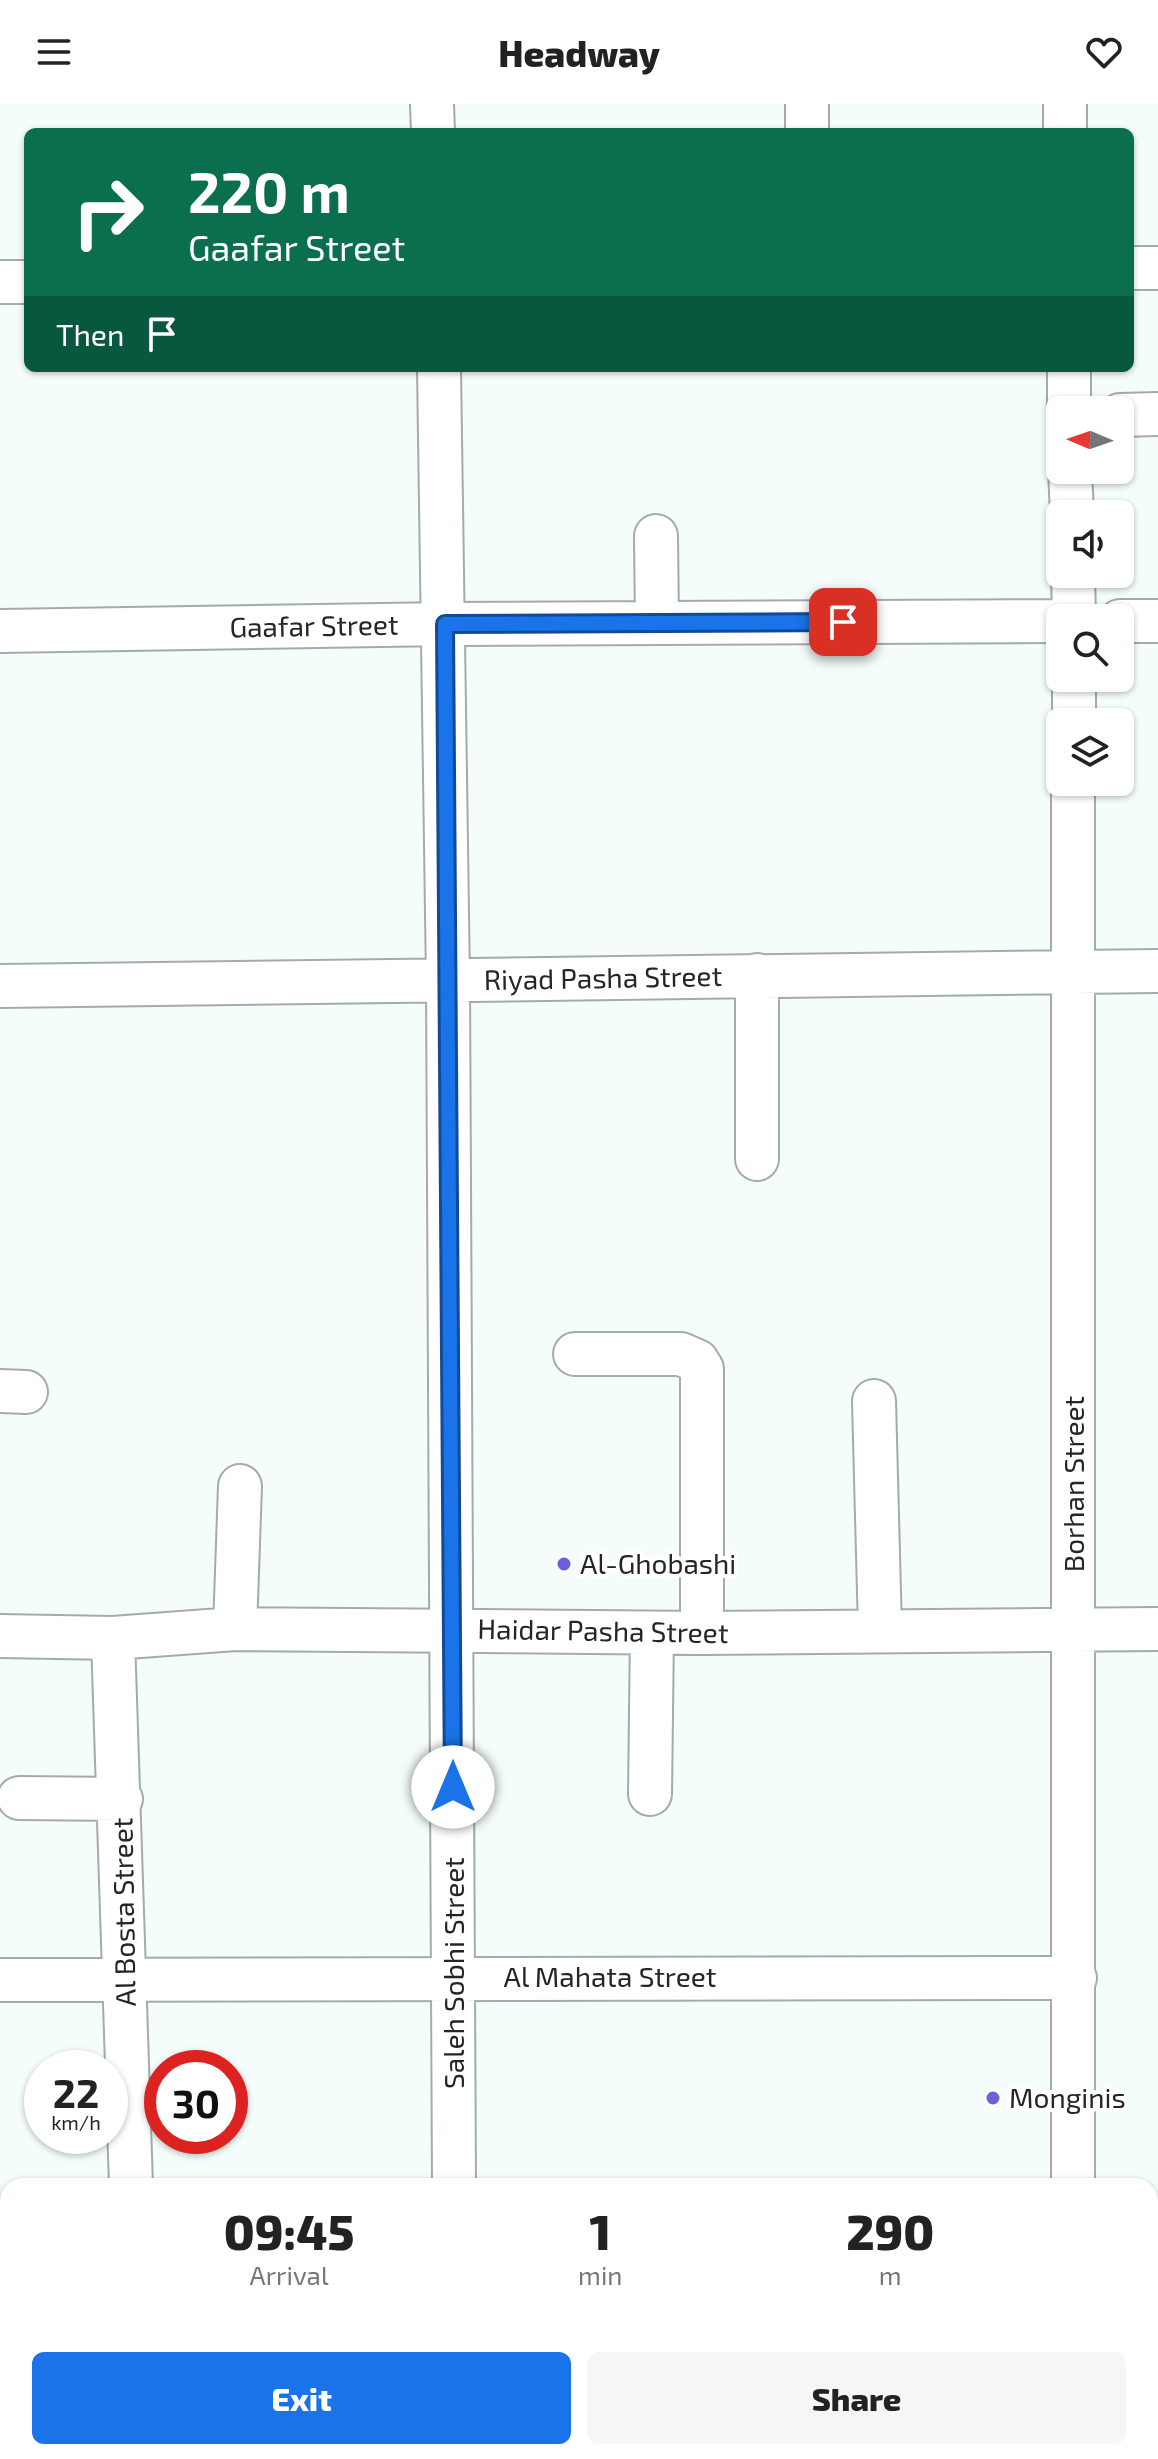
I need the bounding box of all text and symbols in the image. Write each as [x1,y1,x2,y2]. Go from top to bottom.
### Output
icon: menu [32,30,76,74]
icon: heart [1082,30,1126,74]
text: Headway [498,31,660,74]
text: 220 m [188,157,350,224]
icon: right [56,160,160,264]
text: Gaafar Street [188,225,405,268]
icon: arrive [140,312,184,356]
text: Then [56,316,124,352]
north arrow [1046,396,1134,484]
map controls [1046,396,1134,796]
button: sound [1046,500,1134,588]
pin [809,588,877,656]
icon: arrive [821,600,865,644]
button: search [1046,604,1134,692]
street label: Gaafar Street [229,607,399,643]
button: layers [1046,708,1134,796]
street label: Riyad Pasha Street [484,958,722,996]
street label: Borhan Street [1056,1396,1090,1572]
place label: Al-Ghobashi [580,1546,736,1580]
marker: Al-Ghobashi [555,1555,573,1573]
street label: Haidar Pasha Street [477,1611,729,1649]
position arrow [411,1745,495,1829]
street label: Al Bosta Street [104,1817,142,2007]
street label: Saleh Sobhi Street [436,1857,470,2089]
street label: Al Mahata Street [504,1959,716,1993]
speed limit sign: 30 [144,2050,248,2154]
text: 22 [53,2068,99,2116]
place label: Monginis [1009,2080,1126,2114]
marker: Monginis [984,2089,1002,2107]
text: km/h [51,2110,101,2134]
text: 09:45 [224,2202,354,2260]
text: 1 [589,2202,611,2260]
text: 290 [846,2202,934,2260]
text: Arrival [249,2259,329,2290]
text: min [578,2259,622,2290]
text: m [879,2259,902,2290]
button: Exit [32,2352,571,2444]
button: Share [587,2352,1126,2444]

